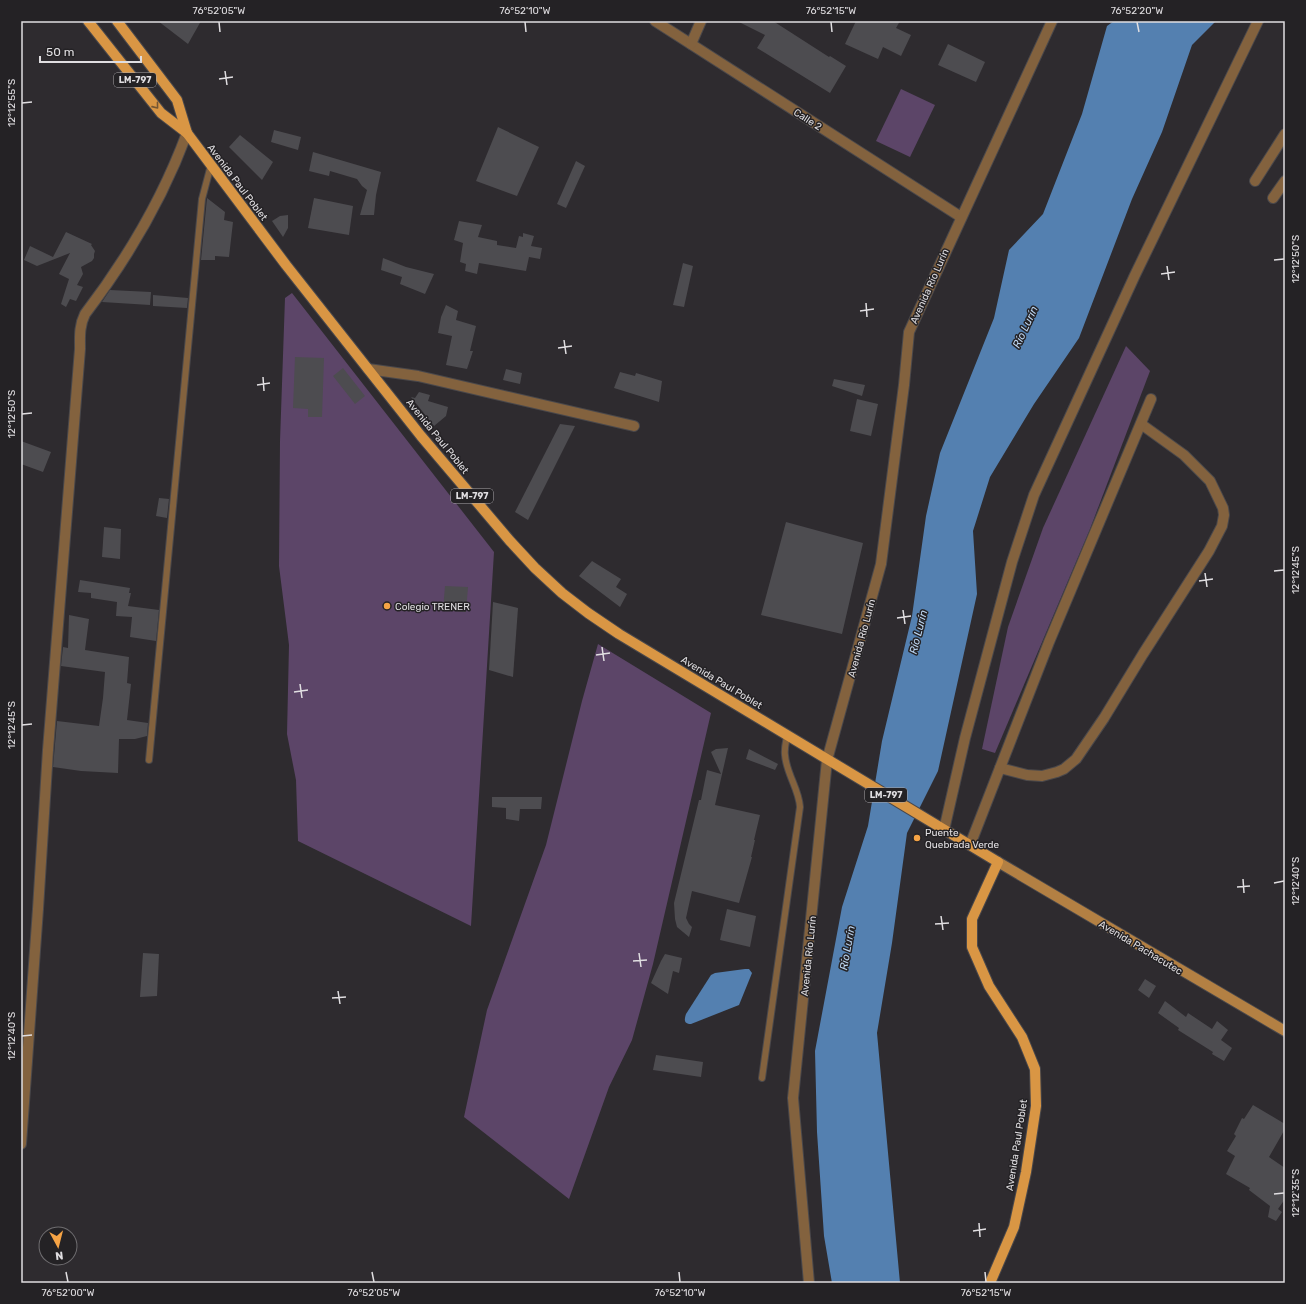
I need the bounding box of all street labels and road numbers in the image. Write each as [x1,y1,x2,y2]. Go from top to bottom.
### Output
road number: LM-797 [114,73,156,87]
street label: Calle 2 [791,106,824,133]
street label: Avenida Paul Poblet [205,142,270,223]
street label: Avenida Río Lurín [908,247,952,326]
street label: Avenida Paul Poblet [403,397,471,476]
road number: LM-797 [451,489,493,503]
street label: Avenida Río Lurín [846,598,878,679]
street label: Avenida Paul Poblet [679,654,764,712]
road number: LM-797 [865,788,907,802]
street label: Avenida Río Lurín [799,915,819,997]
street label: Avenida Pachacutec [1097,918,1185,978]
street label: Avenida Paul Poblet [1004,1098,1030,1192]

